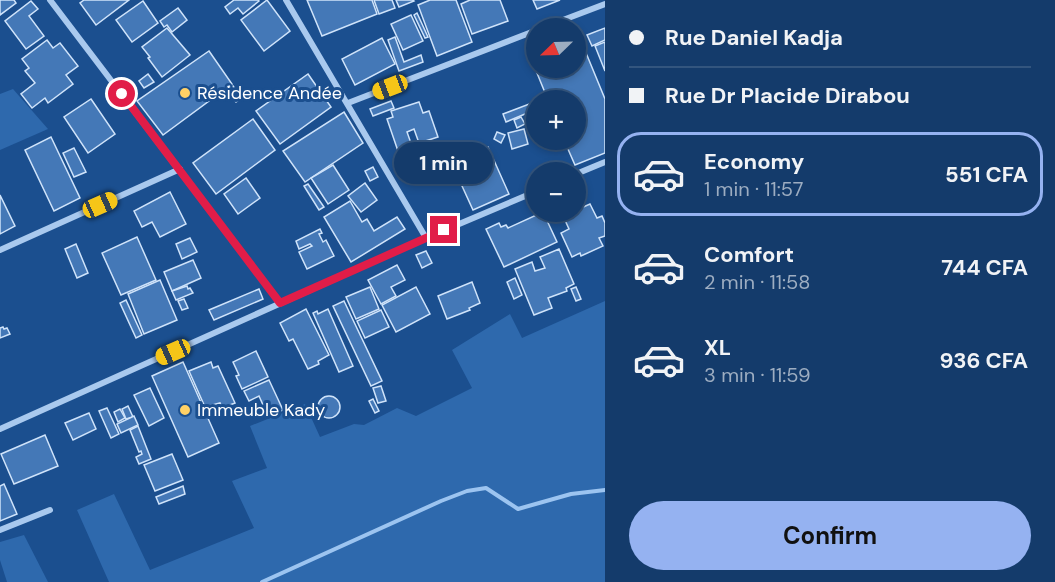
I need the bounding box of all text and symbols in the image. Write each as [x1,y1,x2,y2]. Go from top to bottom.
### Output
north arrow [526,18,586,78]
map controls [526,18,586,222]
text: Rue Daniel Kadja [665,23,843,52]
car [370,72,410,102]
route start [108,80,135,107]
place label: Résidence Andée [197,81,342,105]
text: Rue Dr Placide Dirabou [665,81,910,110]
marker: Résidence Andée [178,86,192,100]
button: + [526,90,586,150]
callout: 1 min [394,143,494,185]
icon: car [632,147,686,201]
text: Economy [704,147,804,176]
text: 1 min [419,150,468,176]
text: 551 CFA [945,160,1028,189]
button: − [526,162,586,222]
text: 1 min · 11:57 [704,176,803,202]
car [80,189,120,221]
route end [430,216,457,243]
icon: car [632,240,686,294]
text: Comfort [704,240,794,269]
text: 744 CFA [941,253,1028,282]
text: 2 min · 11:58 [704,269,810,295]
icon: car [632,333,686,387]
text: XL [704,333,731,362]
car [153,336,193,368]
text: 936 CFA [939,346,1028,375]
text: 3 min · 11:59 [704,362,811,388]
place label: Immeuble Kady [197,398,325,422]
marker: Immeuble Kady [178,403,192,417]
button: Confirm [629,501,1031,570]

